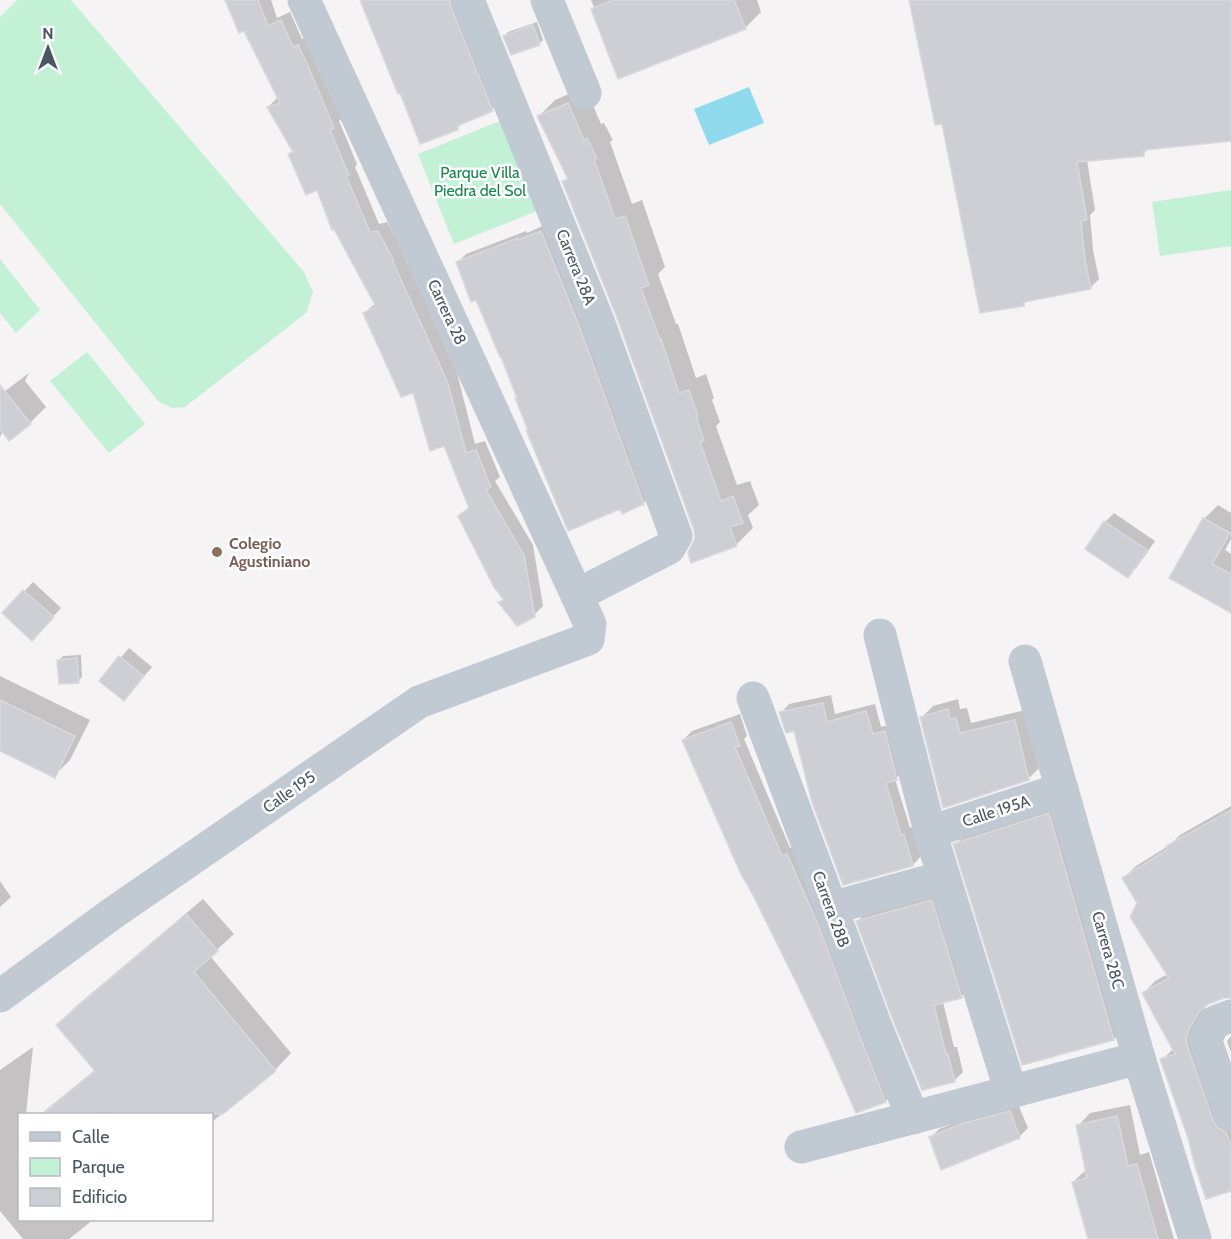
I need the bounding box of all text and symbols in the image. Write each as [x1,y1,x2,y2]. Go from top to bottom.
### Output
north arrow [18,18,78,78]
text: N [42,24,54,43]
park label: Parque Villa Piedra del Sol [434,163,526,200]
street label: Carrera 28A [552,226,600,308]
street label: Carrera 28 [424,276,470,348]
place label: Colegio Agustiniano [229,534,310,571]
marker: Colegio Agustiniano [210,545,224,559]
street label: Calle 195 [259,767,319,817]
street label: Calle 195A [960,791,1032,831]
street label: Carrera 28B [808,868,854,950]
street label: Carrera 28C [1088,909,1128,991]
legend [18,1113,213,1221]
text: Calle [72,1126,109,1148]
text: Parque [72,1156,125,1178]
text: Edificio [72,1186,127,1208]

